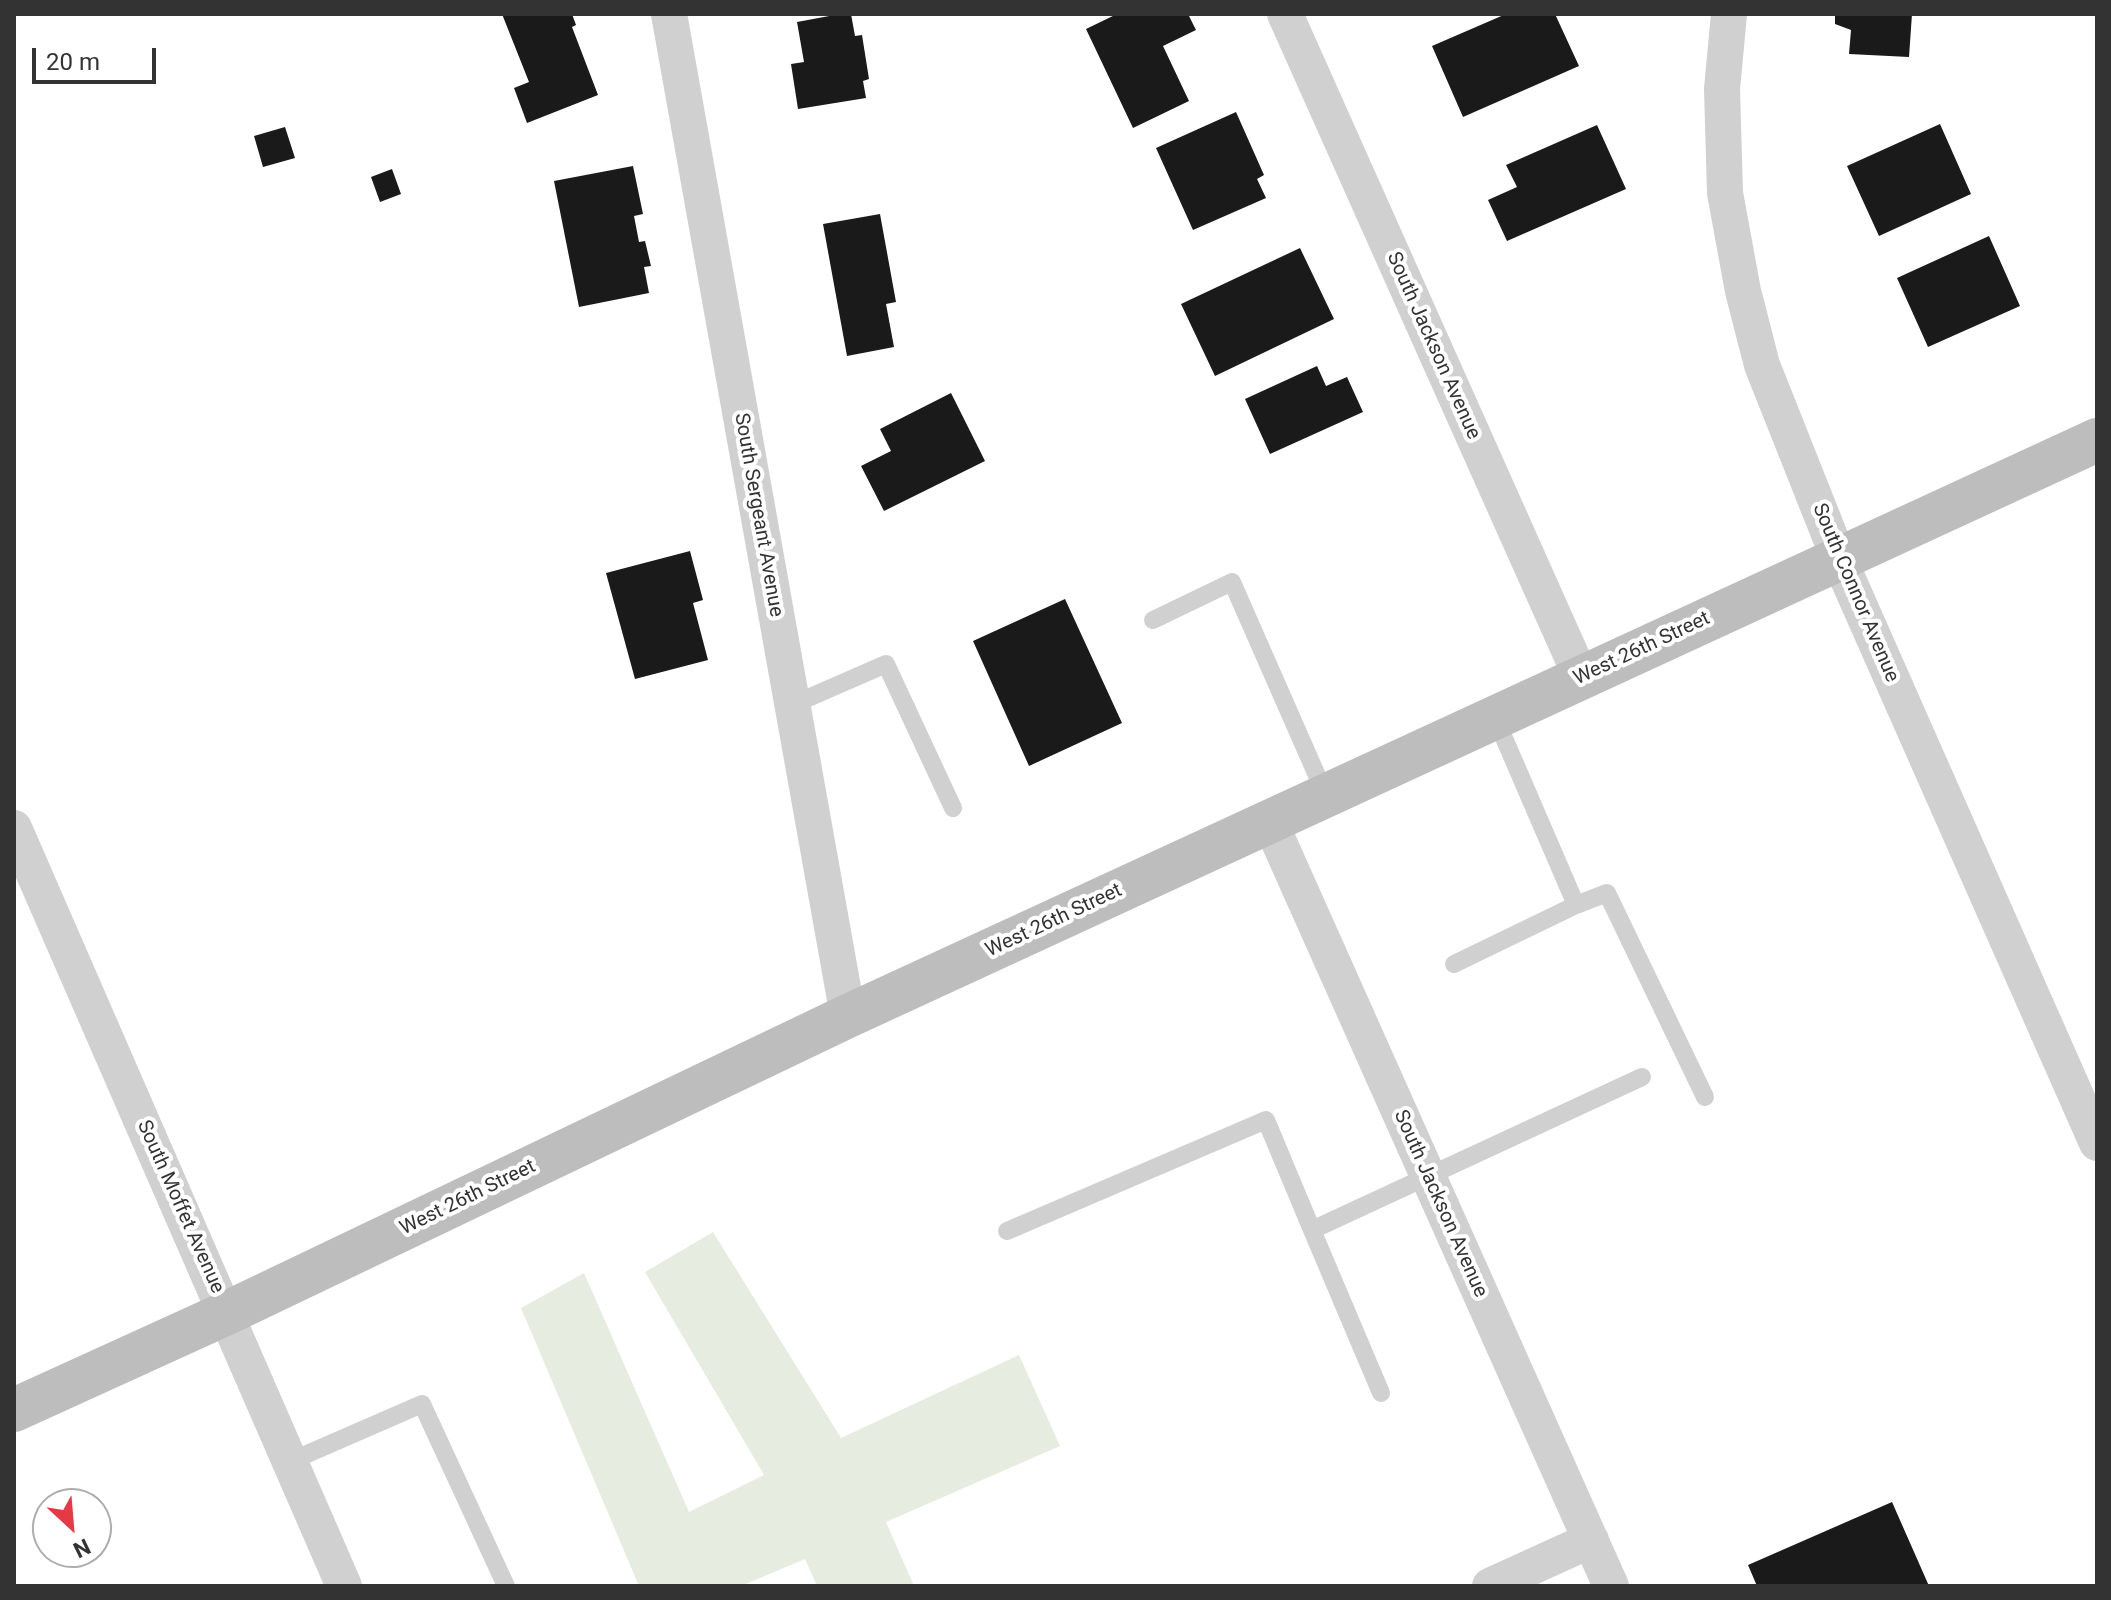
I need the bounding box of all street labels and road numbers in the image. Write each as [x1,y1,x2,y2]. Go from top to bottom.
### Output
street label: South Jackson Avenue [1381,249,1485,443]
street label: South Sergeant Avenue [728,411,788,619]
street label: South Connor Avenue [1806,500,1904,686]
street label: West 26th Street [1570,607,1714,691]
street label: West 26th Street [982,879,1126,963]
street label: South Jackson Avenue [1388,1107,1492,1301]
street label: South Moffet Avenue [131,1117,229,1297]
street label: West 26th Street [396,1155,540,1241]

